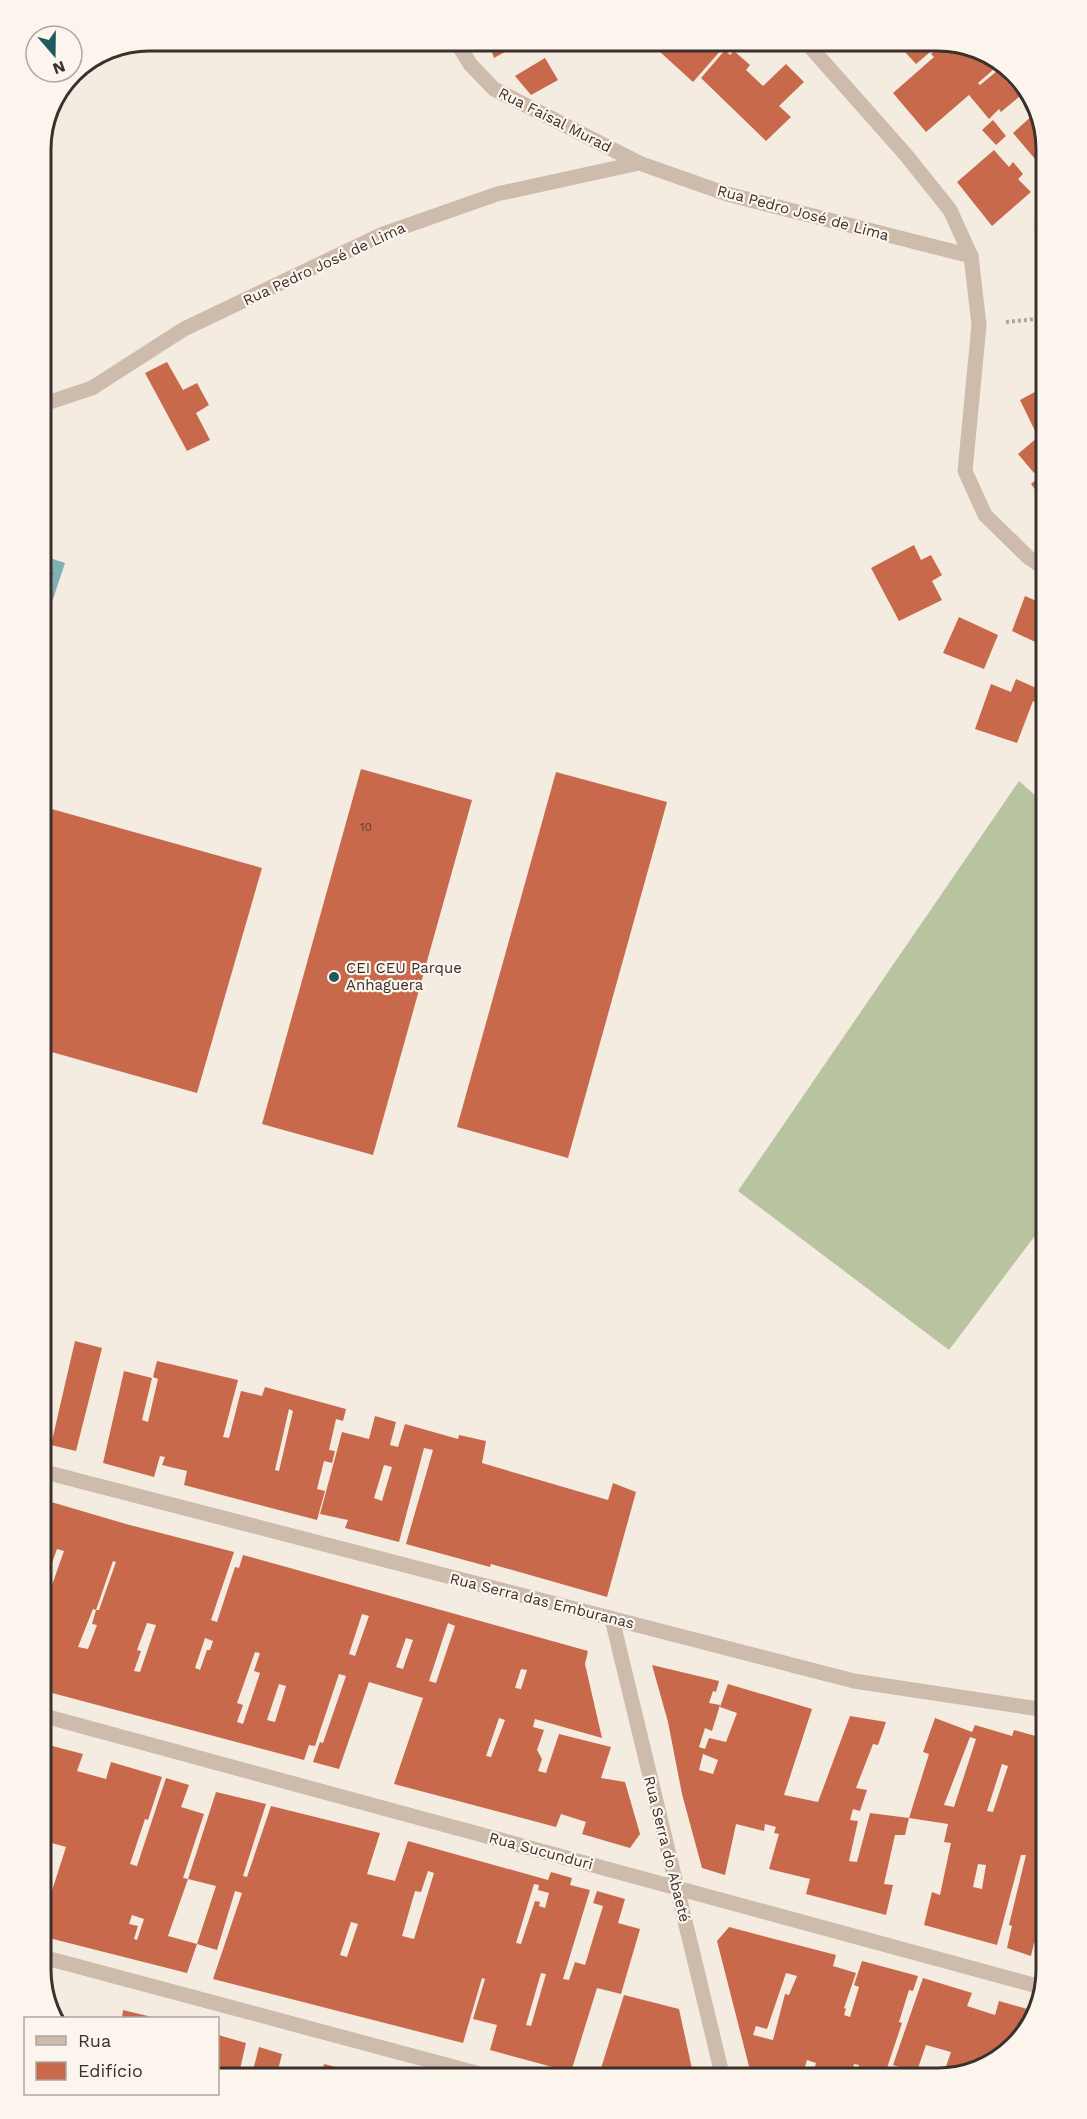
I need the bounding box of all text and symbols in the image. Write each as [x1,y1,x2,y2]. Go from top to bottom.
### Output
north arrow [24,24,84,84]
text: N [50,57,68,79]
street label: Rua Faisal Murad [495,84,615,156]
street label: Rua Pedro José de Lima [715,181,891,245]
street label: Rua Pedro José de Lima [240,218,408,310]
house number: 10 [360,820,372,834]
place label: CEI CEU Parque Anhaguera [346,959,462,994]
marker: CEI CEU Parque Anhaguera [327,970,341,984]
street label: Rua Serra das Emburanas [448,1569,636,1633]
street label: Rua Serra do Abaeté [640,1774,694,1924]
street label: Rua Sucunduri [487,1828,595,1874]
legend [24,2017,219,2095]
text: Rua [78,2030,111,2051]
text: Edifício [78,2060,143,2081]

